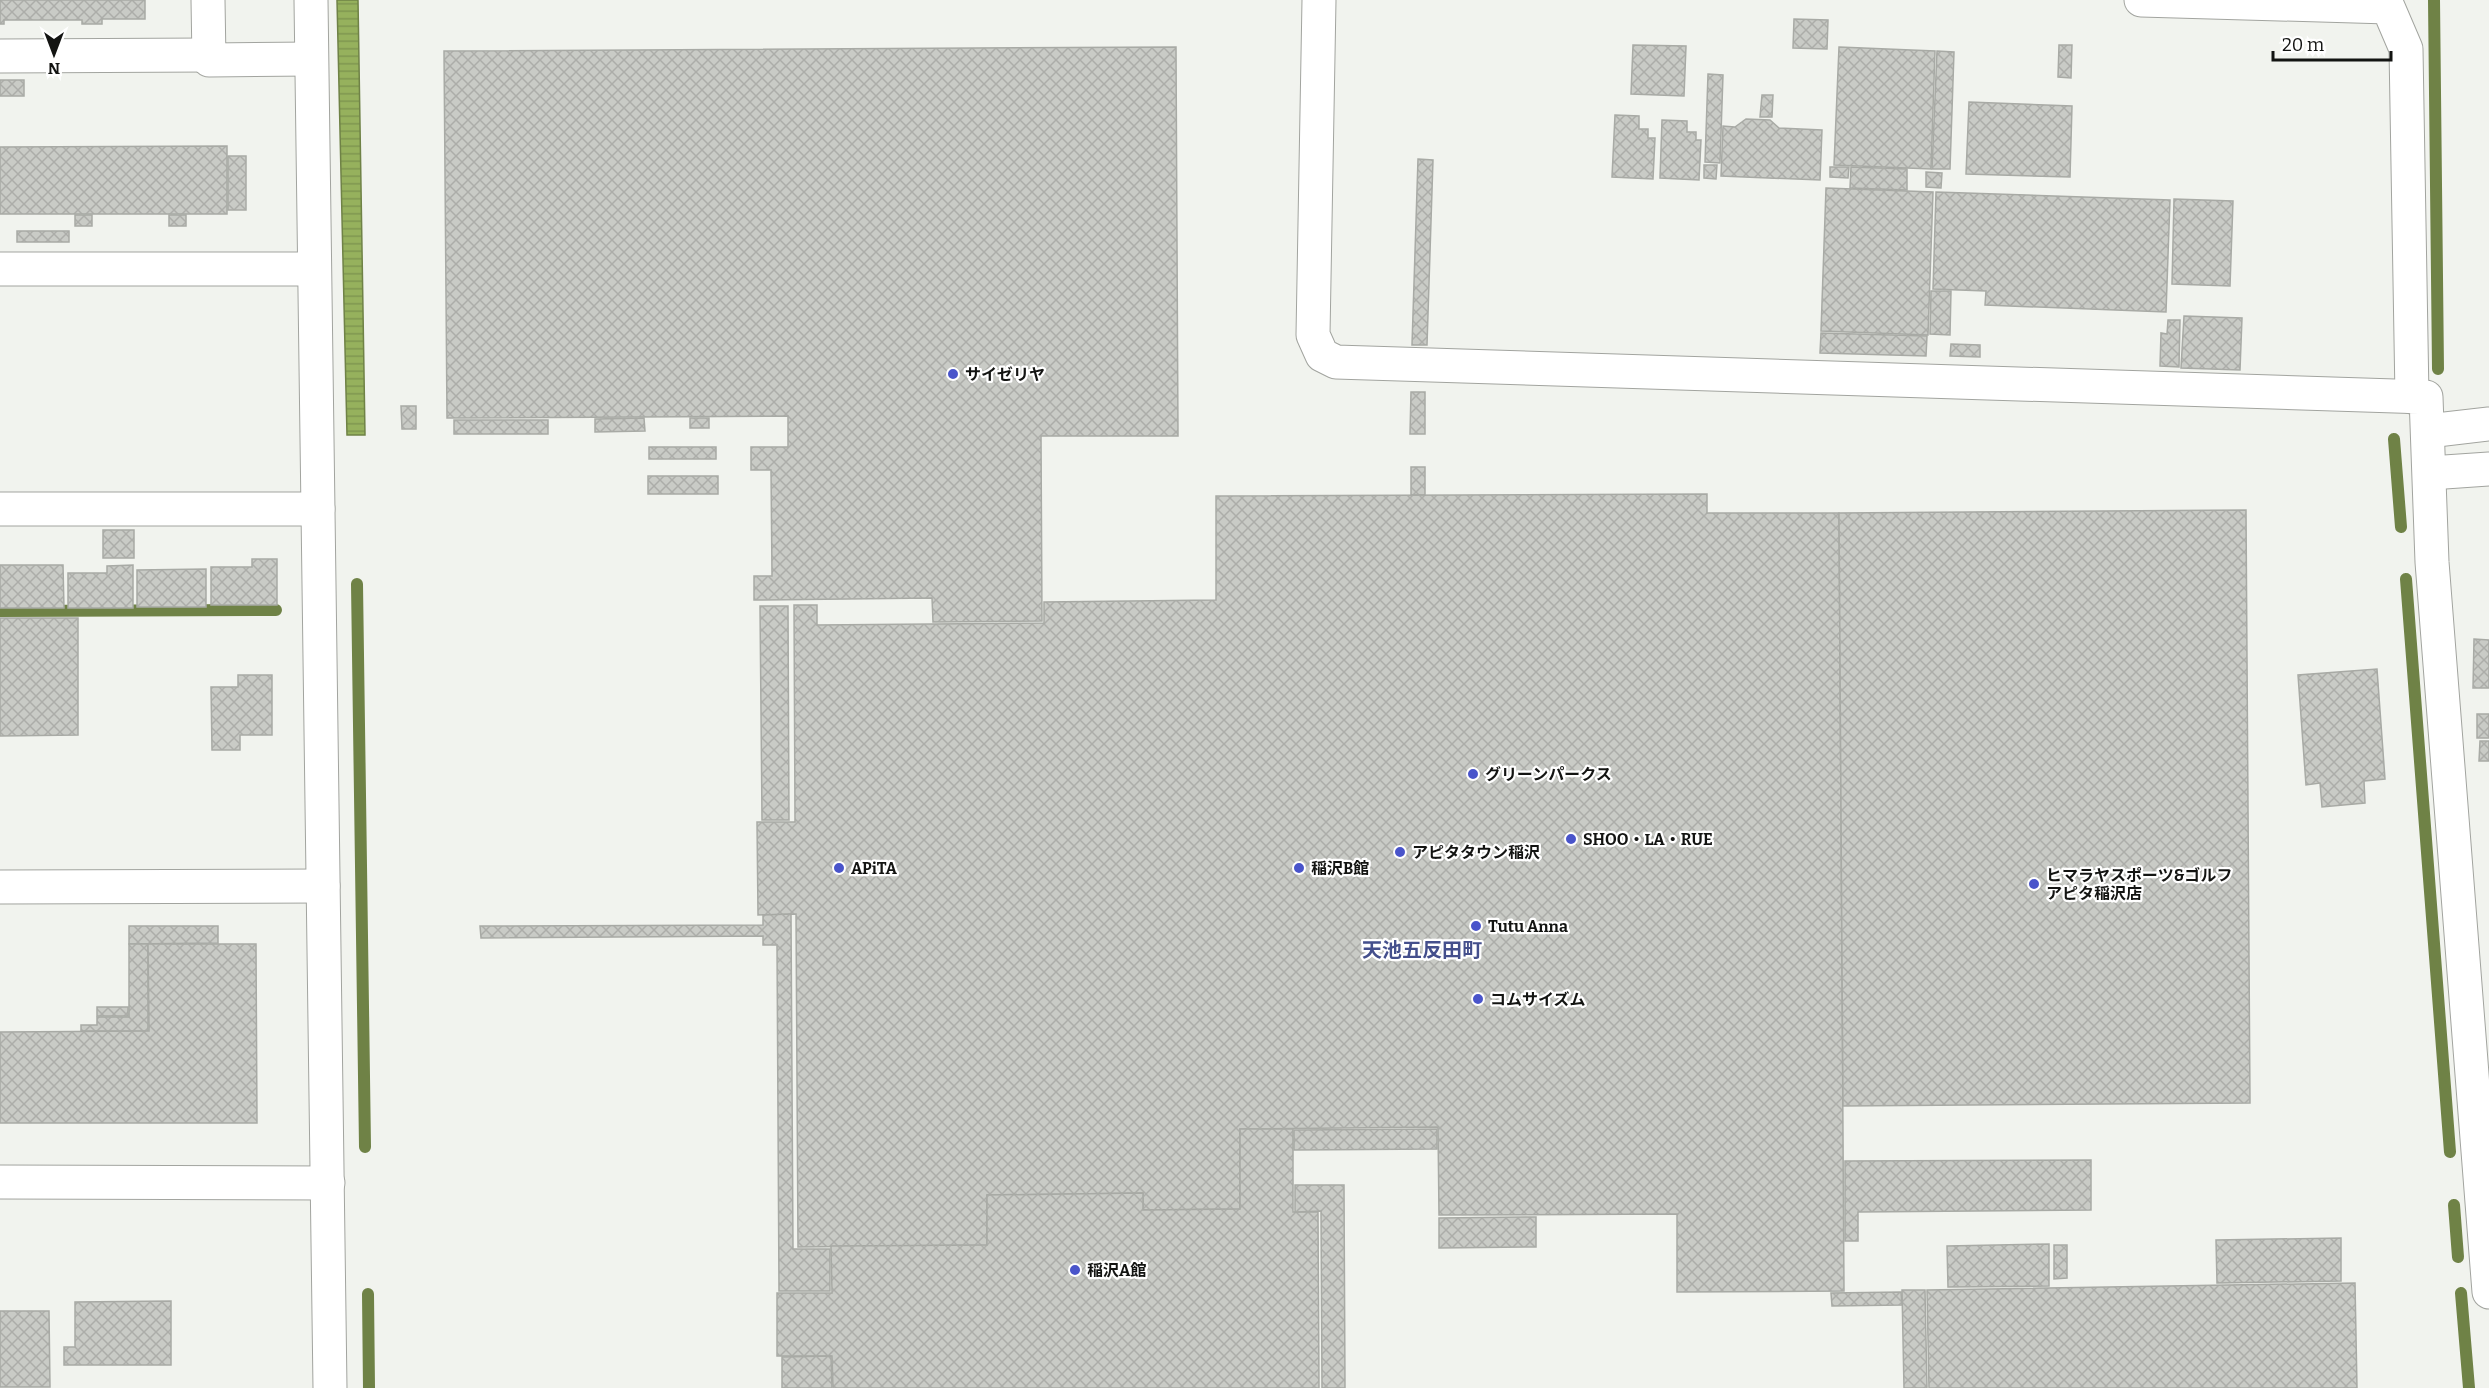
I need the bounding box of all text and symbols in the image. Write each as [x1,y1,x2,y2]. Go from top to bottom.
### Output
north arrow [24,24,84,84]
scale bar [2273,24,2392,62]
text: 20 m [2282,34,2324,56]
text: N [48,59,60,78]
place label: サイゼリヤ [965,365,1045,384]
marker: サイゼリヤ [946,367,960,381]
place label: グリーンパークス [1485,765,1612,784]
marker: グリーンパークス [1466,767,1480,781]
place label: SHOO・LA・RUE [1583,830,1713,849]
marker: SHOO・LA・RUE [1564,832,1578,846]
place label: アピタタウン稲沢 [1412,843,1540,862]
marker: アピタタウン稲沢 [1393,845,1407,859]
place label: APiTA [851,859,897,878]
place label: 稲沢B館 [1311,859,1369,878]
marker: APiTA [832,861,846,875]
marker: 稲沢B館 [1292,861,1306,875]
place label: ヒマラヤスポーツ&ゴルフ アピタ稲沢店 [2046,866,2232,903]
marker: ヒマラヤスポーツ&ゴルフ アピタ稲沢店 [2027,877,2041,891]
place label: Tutu Anna [1488,917,1568,936]
marker: Tutu Anna [1469,919,1483,933]
district label: 天池五反田町 [1362,938,1482,962]
place label: コムサイズム [1490,990,1586,1009]
marker: コムサイズム [1471,992,1485,1006]
place label: 稲沢A館 [1087,1261,1146,1280]
marker: 稲沢A館 [1068,1263,1082,1277]

